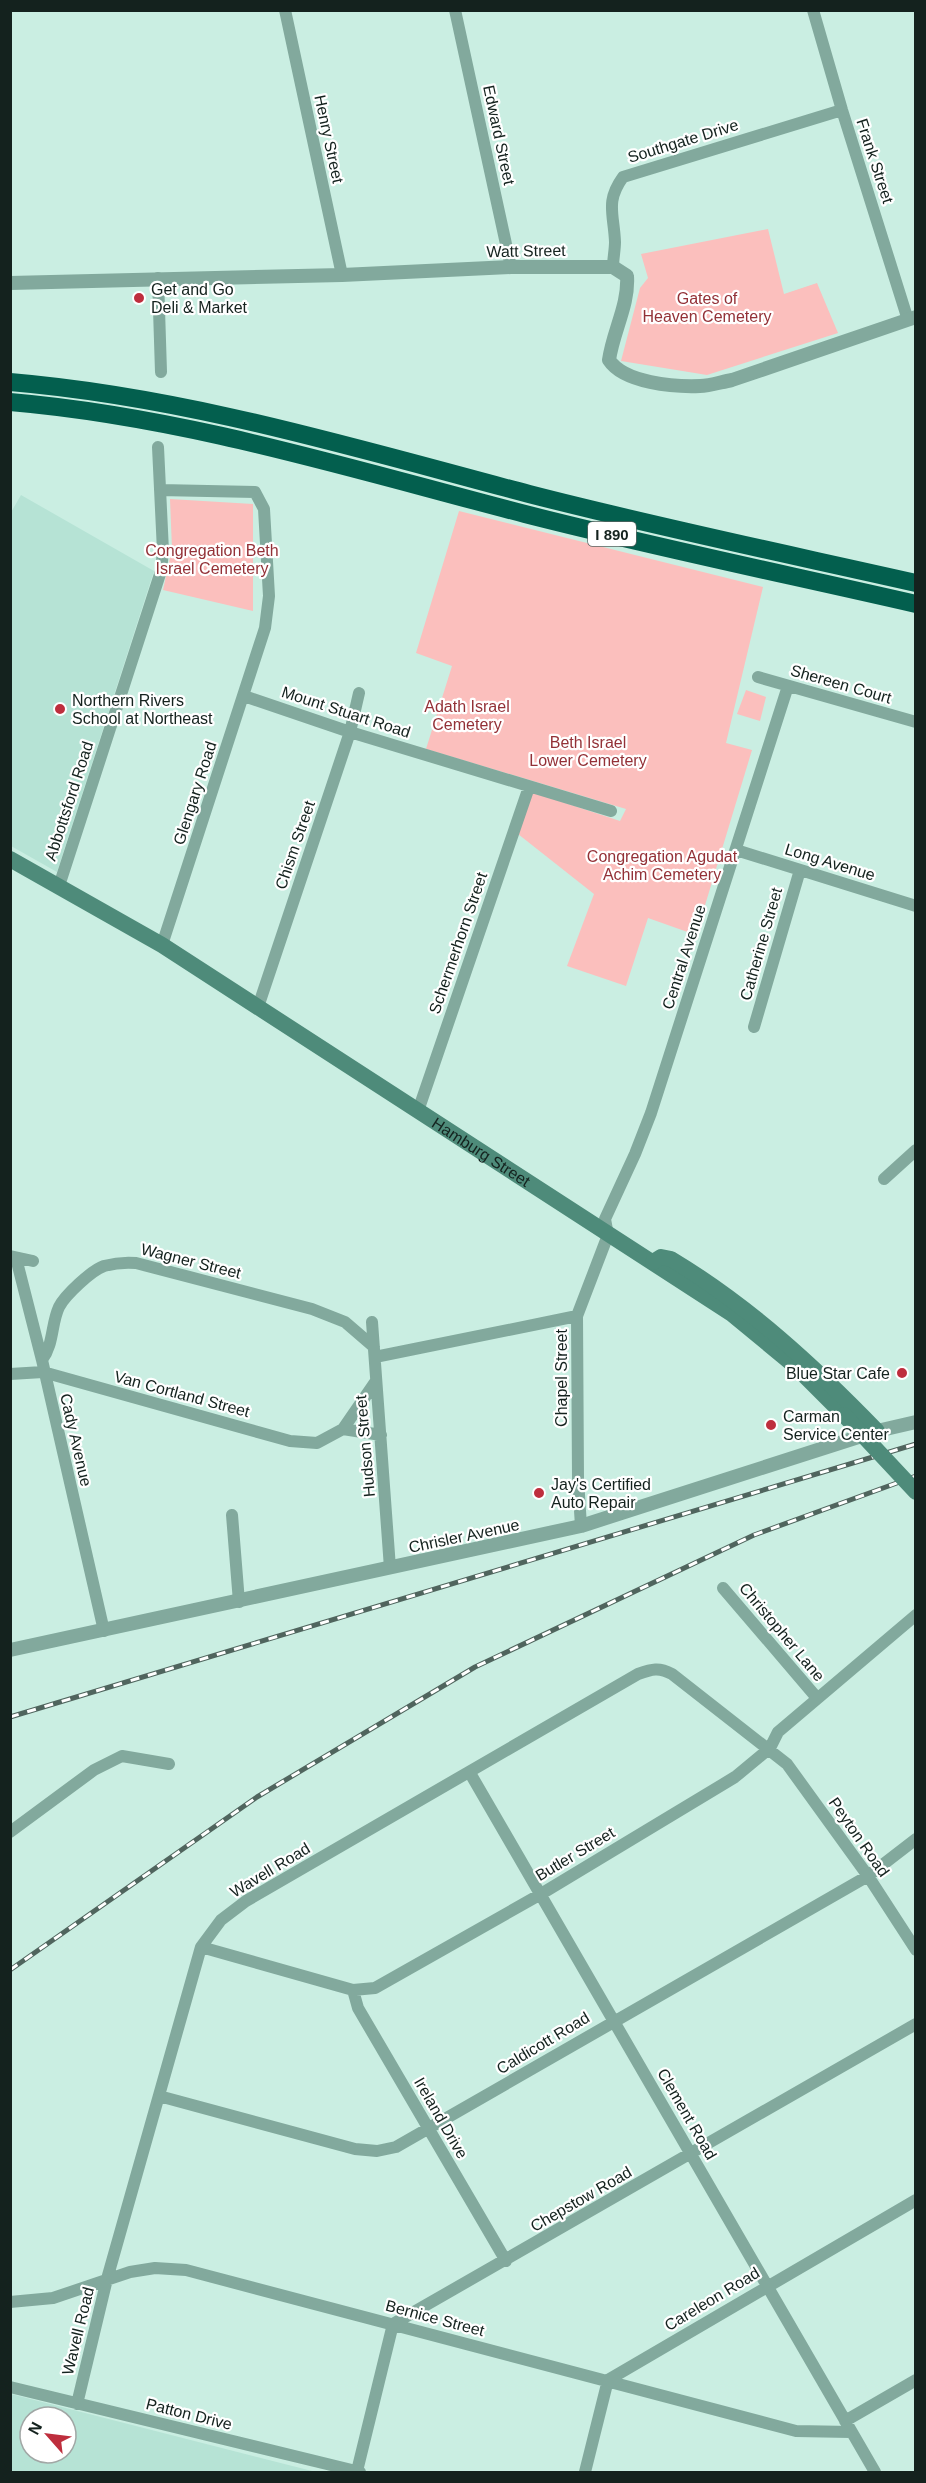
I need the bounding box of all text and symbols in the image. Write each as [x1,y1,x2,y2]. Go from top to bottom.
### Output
street label: Edward Street [480,84,518,187]
street label: Henry Street [311,93,347,185]
street label: Southgate Drive [626,116,740,166]
street label: Frank Street [853,117,897,206]
street label: Watt Street [486,242,566,260]
place label: Get and Go Deli & Market [151,281,248,316]
park label: Gates of Heaven Cemetery [643,290,771,325]
marker: Get and Go Deli & Market [132,291,146,305]
road number: I 890 [588,522,636,546]
park label: Congregation Beth Israel Cemetery [145,542,279,577]
street label: Shereen Court [789,661,894,707]
street label: Mount Stuart Road [280,683,412,741]
place label: Northern Rivers School at Northeast [72,692,213,727]
park label: Adath Israel Cemetery [424,698,510,733]
marker: Northern Rivers School at Northeast [53,702,67,716]
park label: Beth Israel Lower Cemetery [529,734,647,769]
street label: Abbottsford Road [42,739,96,863]
street label: Glengary Road [170,739,220,847]
street label: Chism Street [272,798,318,891]
street label: Long Avenue [783,840,877,884]
park label: Congregation Agudat Achim Cemetery [587,848,738,883]
street label: Schermerhorn Street [426,870,490,1016]
street label: Catherine Street [737,885,785,1002]
street label: Central Avenue [659,902,709,1012]
street label: Hamburg Street [429,1114,534,1190]
street label: Wagner Street [139,1240,243,1282]
street label: Chapel Street [553,1329,570,1427]
place label: Blue Star Cafe [786,1365,890,1382]
marker: Blue Star Cafe [895,1366,909,1380]
street label: Van Cortland Street [113,1368,252,1420]
street label: Cady Avenue [57,1392,95,1488]
street label: Hudson Street [352,1394,378,1498]
place label: Carman Service Center [783,1408,889,1443]
marker: Carman Service Center [764,1418,778,1432]
place label: Jay's Certified Auto Repair [551,1476,651,1511]
marker: Jay's Certified Auto Repair [532,1486,546,1500]
street label: Chrisler Avenue [407,1516,521,1556]
street label: Christopher Lane [736,1580,828,1685]
street label: Peyton Road [826,1794,892,1880]
street label: Butler Street [533,1824,618,1884]
street label: Wavell Road [227,1840,313,1900]
street label: Caldicott Road [494,2009,592,2077]
street label: Clement Road [654,2065,720,2163]
street label: Ireland Drive [411,2074,471,2162]
street label: Chepstow Road [527,2163,635,2235]
street label: Careleon Road [661,2264,763,2334]
street label: Wavell Road [59,2285,97,2377]
street label: Bernice Street [384,2297,487,2339]
street label: Patton Drive [144,2395,234,2433]
north arrow [18,2405,78,2465]
text: N [25,2419,45,2437]

